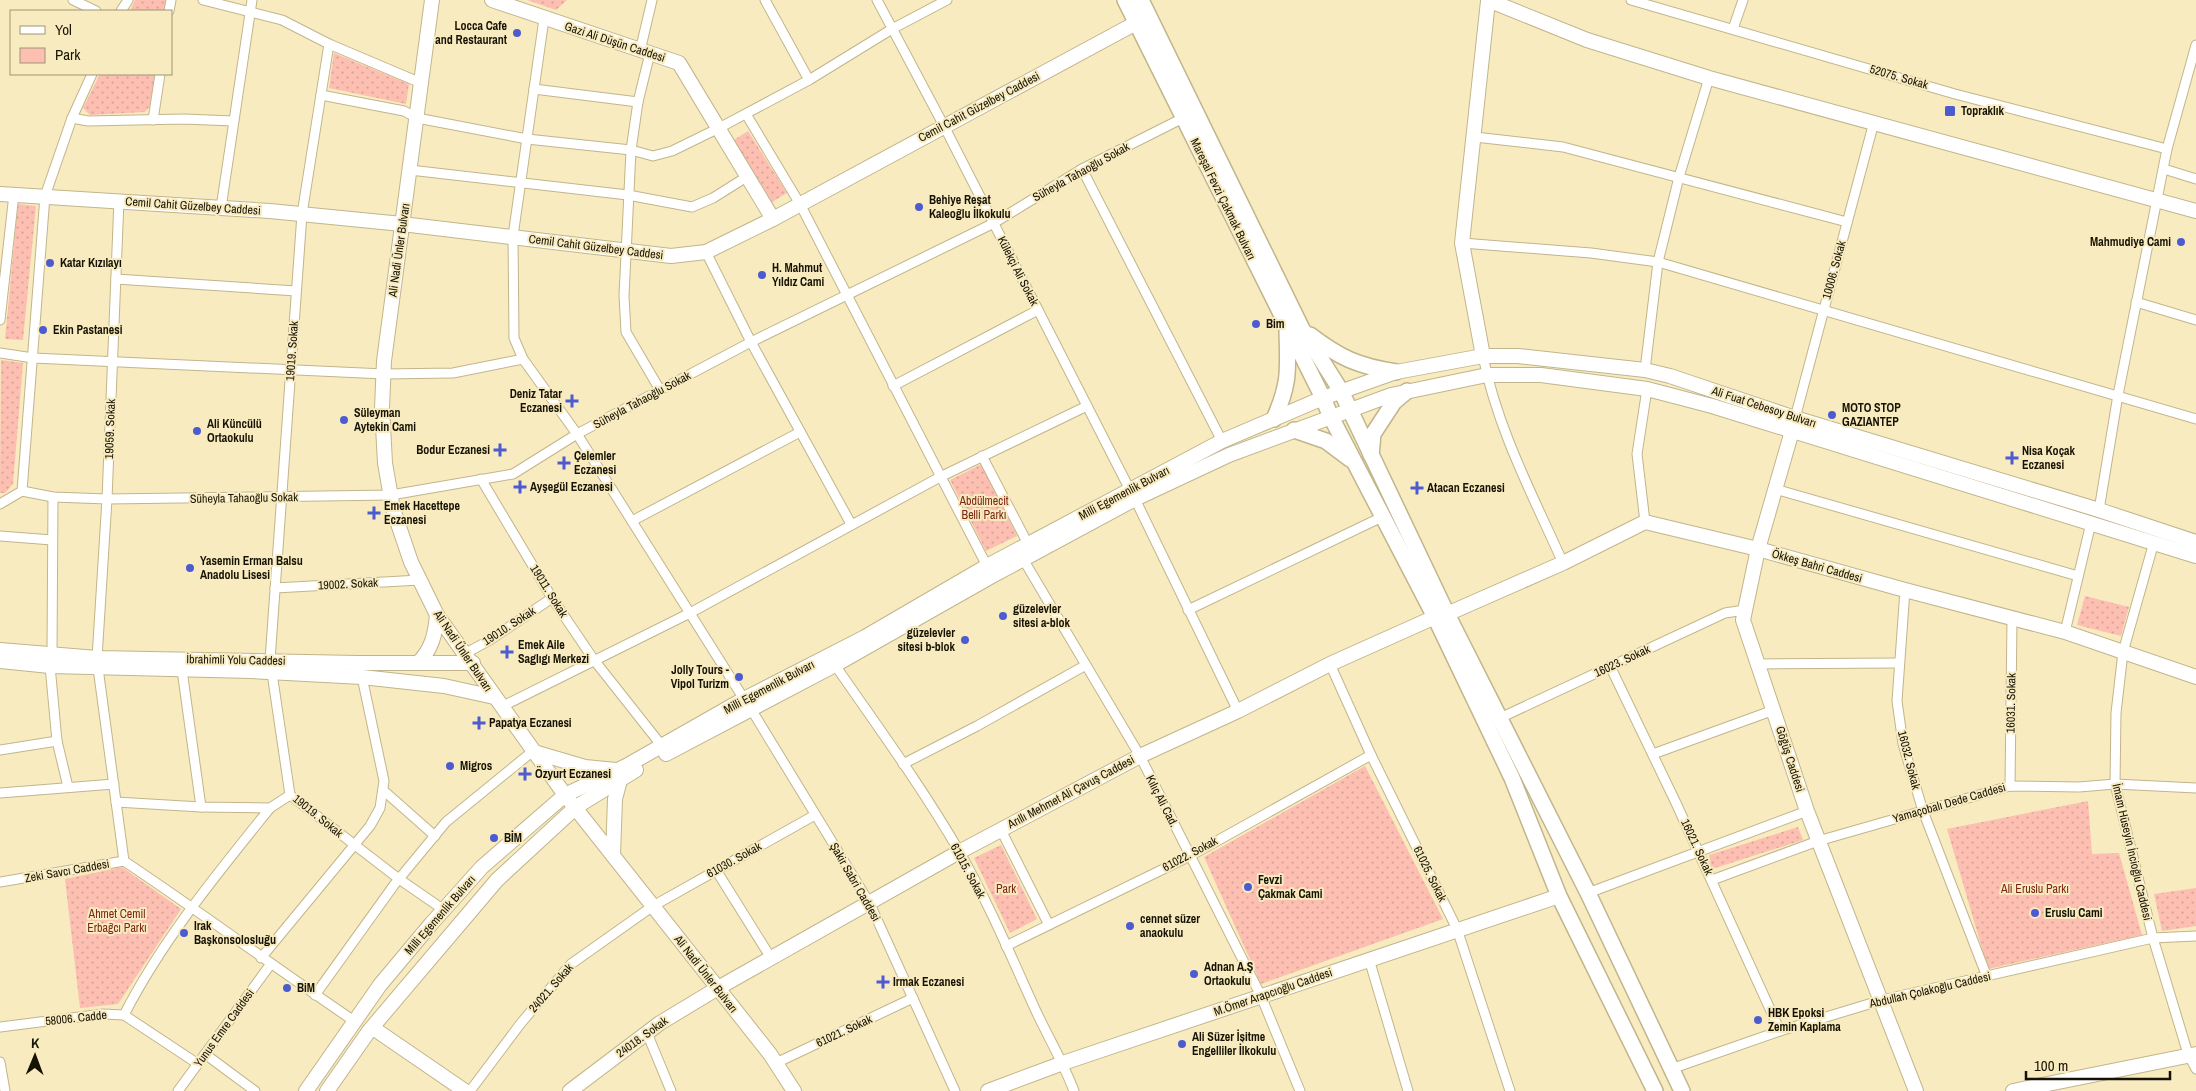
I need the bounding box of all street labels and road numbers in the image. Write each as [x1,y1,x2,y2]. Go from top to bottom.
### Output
street label: Gazi Ali Düşün Caddesi [563,18,667,66]
street label: 52075. Sokak [1868,61,1930,93]
street label: Cemil Cahit Güzelbey Caddesi [915,68,1043,146]
street label: Mareşal Fevzi Çakmak Bulvarı [1187,135,1259,263]
street label: Süheyla Tahaoğlu Sokak [1030,139,1132,205]
street label: Cemil Cahit Güzelbey Caddesi [125,193,261,219]
street label: Ali Nadi Ünler Bulvarı [383,202,414,299]
street label: Cemil Cahit Güzelbey Caddesi [528,231,664,263]
street label: Külekçi Ali Sokak [994,233,1042,309]
street label: 10006. Sokak [1818,239,1850,301]
street label: 19019. Sokak [282,320,302,382]
street label: Süheyla Tahaoğlu Sokak [590,367,694,432]
street label: Ali Fuat Cebesoy Bulvarı [1709,382,1818,431]
street label: 19059. Sokak [101,399,119,459]
street label: Milli Egemenlik Bulvarı [1076,462,1172,524]
street label: Süheyla Tahaoğlu Sokak [190,489,298,507]
street label: Ökkeş Bahri Caddesi [1770,544,1864,587]
street label: 19011. Sokak [526,562,572,621]
street label: 19002. Sokak [318,574,379,594]
street label: 19010. Sokak [479,603,539,649]
street label: Ali Nadi Ünler Bulvarı [429,606,497,695]
street label: 16023. Sokak [1591,641,1653,681]
street label: İbrahimli Yolu Caddesi [186,651,286,669]
street label: Milli Egemenlik Bulvarı [721,656,817,718]
street label: 16031. Sokak [2002,673,2020,733]
street label: Göğüş Caddesi [1772,724,1808,794]
street label: 16032. Sokak [1894,729,1924,791]
street label: Arıllı Mehmet Ali Çavuş Caddesi [1004,752,1137,833]
street label: Kılıç Ali Cad. [1142,772,1182,830]
street label: Yamaçobalı Dede Caddesi [1891,779,2007,827]
street label: İmam Hüseyin İncioğlu Caddesi [2108,782,2156,922]
street label: 19019. Sokak [290,791,346,841]
street label: 16021. Sokak [1677,816,1717,878]
street label: 61022. Sokak [1160,833,1220,875]
street label: 61030. Sokak [704,838,764,882]
street label: Şakir Sabri Caddesi [826,840,884,924]
street label: 61015. Sokak [947,841,989,901]
street label: 61025. Sokak [1410,843,1450,905]
street label: Zeki Savcı Caddesi [23,856,111,886]
street label: Milli Egemenlik Bulvarı [401,872,479,958]
street label: Ali Nadi Ünler Bulvarı [670,930,742,1016]
street label: 24021. Sokak [525,960,577,1016]
street label: M.Ömer Arapcıoğlu Caddesi [1211,963,1334,1020]
street label: Abdullah Çolakoğlu Caddesi [1867,968,1992,1012]
street label: Yunus Emre Caddesi [190,986,258,1070]
street label: 58006. Cadde [44,1007,108,1029]
street label: 61021. Sokak [813,1011,875,1051]
street label: 24018. Sokak [613,1013,671,1061]

